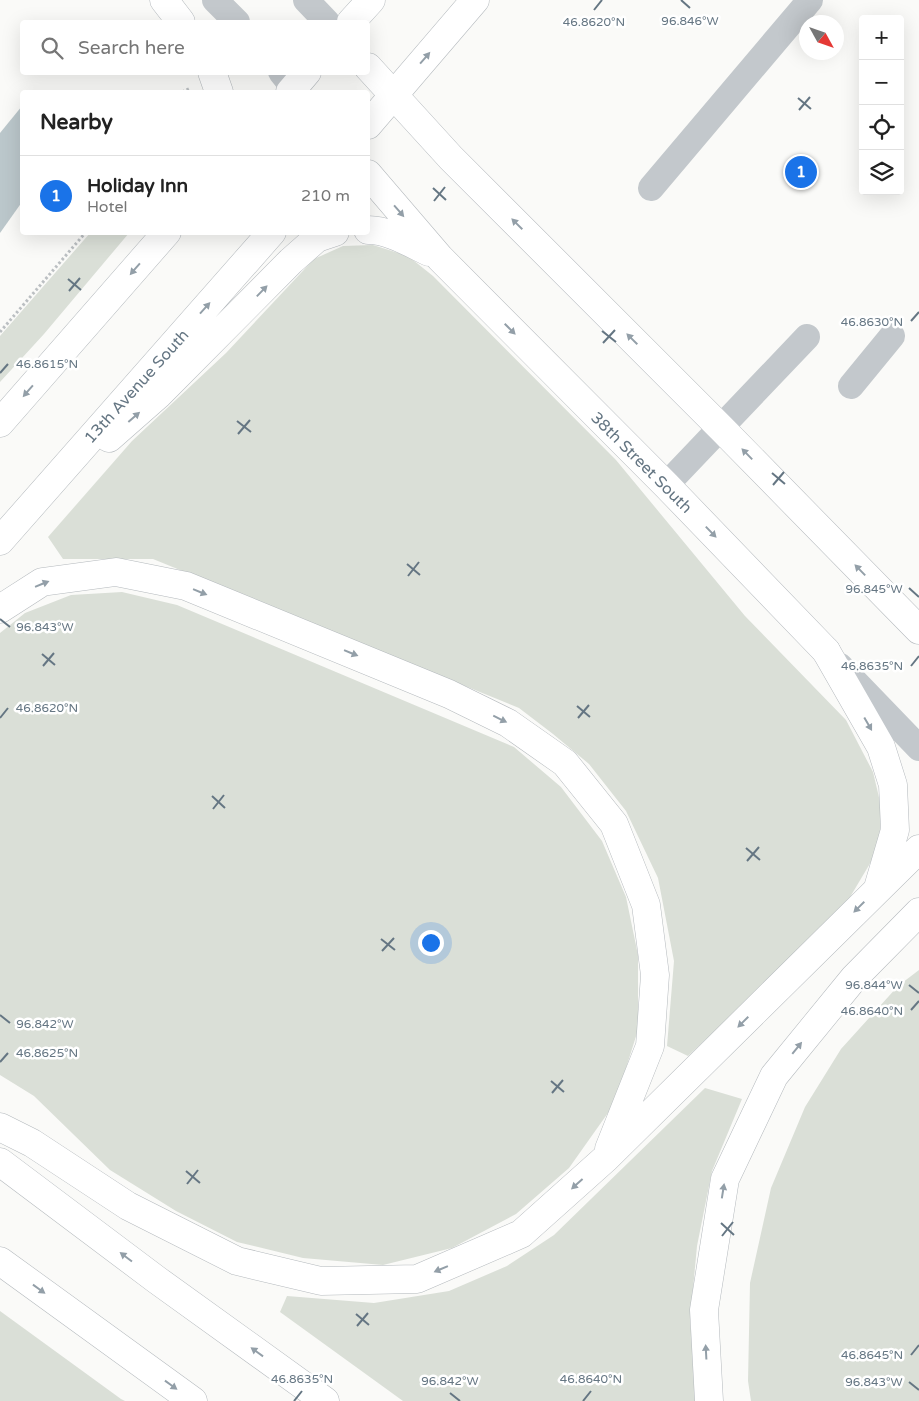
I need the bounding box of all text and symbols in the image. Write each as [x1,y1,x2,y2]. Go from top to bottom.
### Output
text: 96.846°W [661,14,719,28]
text: 46.8620°N [563,15,625,29]
north arrow [799,15,844,60]
map controls [859,15,904,195]
button: + [859,15,904,60]
search box [20,20,370,75]
icon: search [38,34,66,62]
text: Search here [78,37,185,59]
one-way arrow [419,53,431,65]
button: − [859,60,904,105]
button: locate [859,105,904,150]
text: Nearby [40,110,113,135]
button: layers [859,150,904,195]
pin: 1 [785,153,817,191]
text: Holiday Inn [87,175,188,197]
text: 1 [51,186,61,206]
text: 210 m [301,186,350,206]
text: Hotel [87,197,128,217]
one-way arrow [394,204,405,217]
one-way arrow [511,218,523,230]
one-way arrow [129,263,141,275]
one-way arrow [256,285,268,297]
one-way arrow [200,301,211,314]
text: 46.8630°N [841,315,903,329]
one-way arrow [504,323,516,335]
street label: 13th Avenue South [80,325,193,448]
one-way arrow [626,333,638,345]
text: 46.8615°N [16,357,78,371]
one-way arrow [22,385,34,397]
street label: 38th Street South [586,408,696,518]
one-way arrow [127,411,140,422]
one-way arrow [741,448,753,460]
one-way arrow [705,526,717,538]
one-way arrow [855,564,867,576]
one-way arrow [35,580,49,588]
text: 96.845°W [845,582,903,596]
one-way arrow [193,588,208,596]
text: 96.843°W [16,620,74,634]
one-way arrow [344,650,358,658]
text: 46.8635°N [841,659,903,673]
text: 46.8620°N [16,701,78,715]
one-way arrow [492,714,507,723]
one-way arrow [863,717,872,730]
one-way arrow [853,901,865,913]
your location [418,930,444,956]
text: 96.844°W [845,978,903,992]
text: 46.8640°N [841,1004,903,1018]
one-way arrow [738,1016,750,1028]
text: 96.842°W [16,1017,74,1031]
one-way arrow [791,1042,802,1055]
text: 46.8625°N [16,1046,78,1060]
one-way arrow [571,1178,583,1189]
one-way arrow [720,1183,728,1199]
one-way arrow [119,1252,133,1262]
one-way arrow [434,1265,448,1273]
one-way arrow [33,1284,46,1294]
one-way arrow [702,1344,710,1360]
one-way arrow [250,1347,264,1357]
text: 46.8645°N [841,1348,903,1362]
text: 46.8635°N [271,1372,333,1386]
text: 46.8640°N [560,1372,622,1386]
text: 96.842°W [421,1374,479,1388]
text: 96.843°W [845,1375,903,1389]
one-way arrow [164,1380,178,1390]

